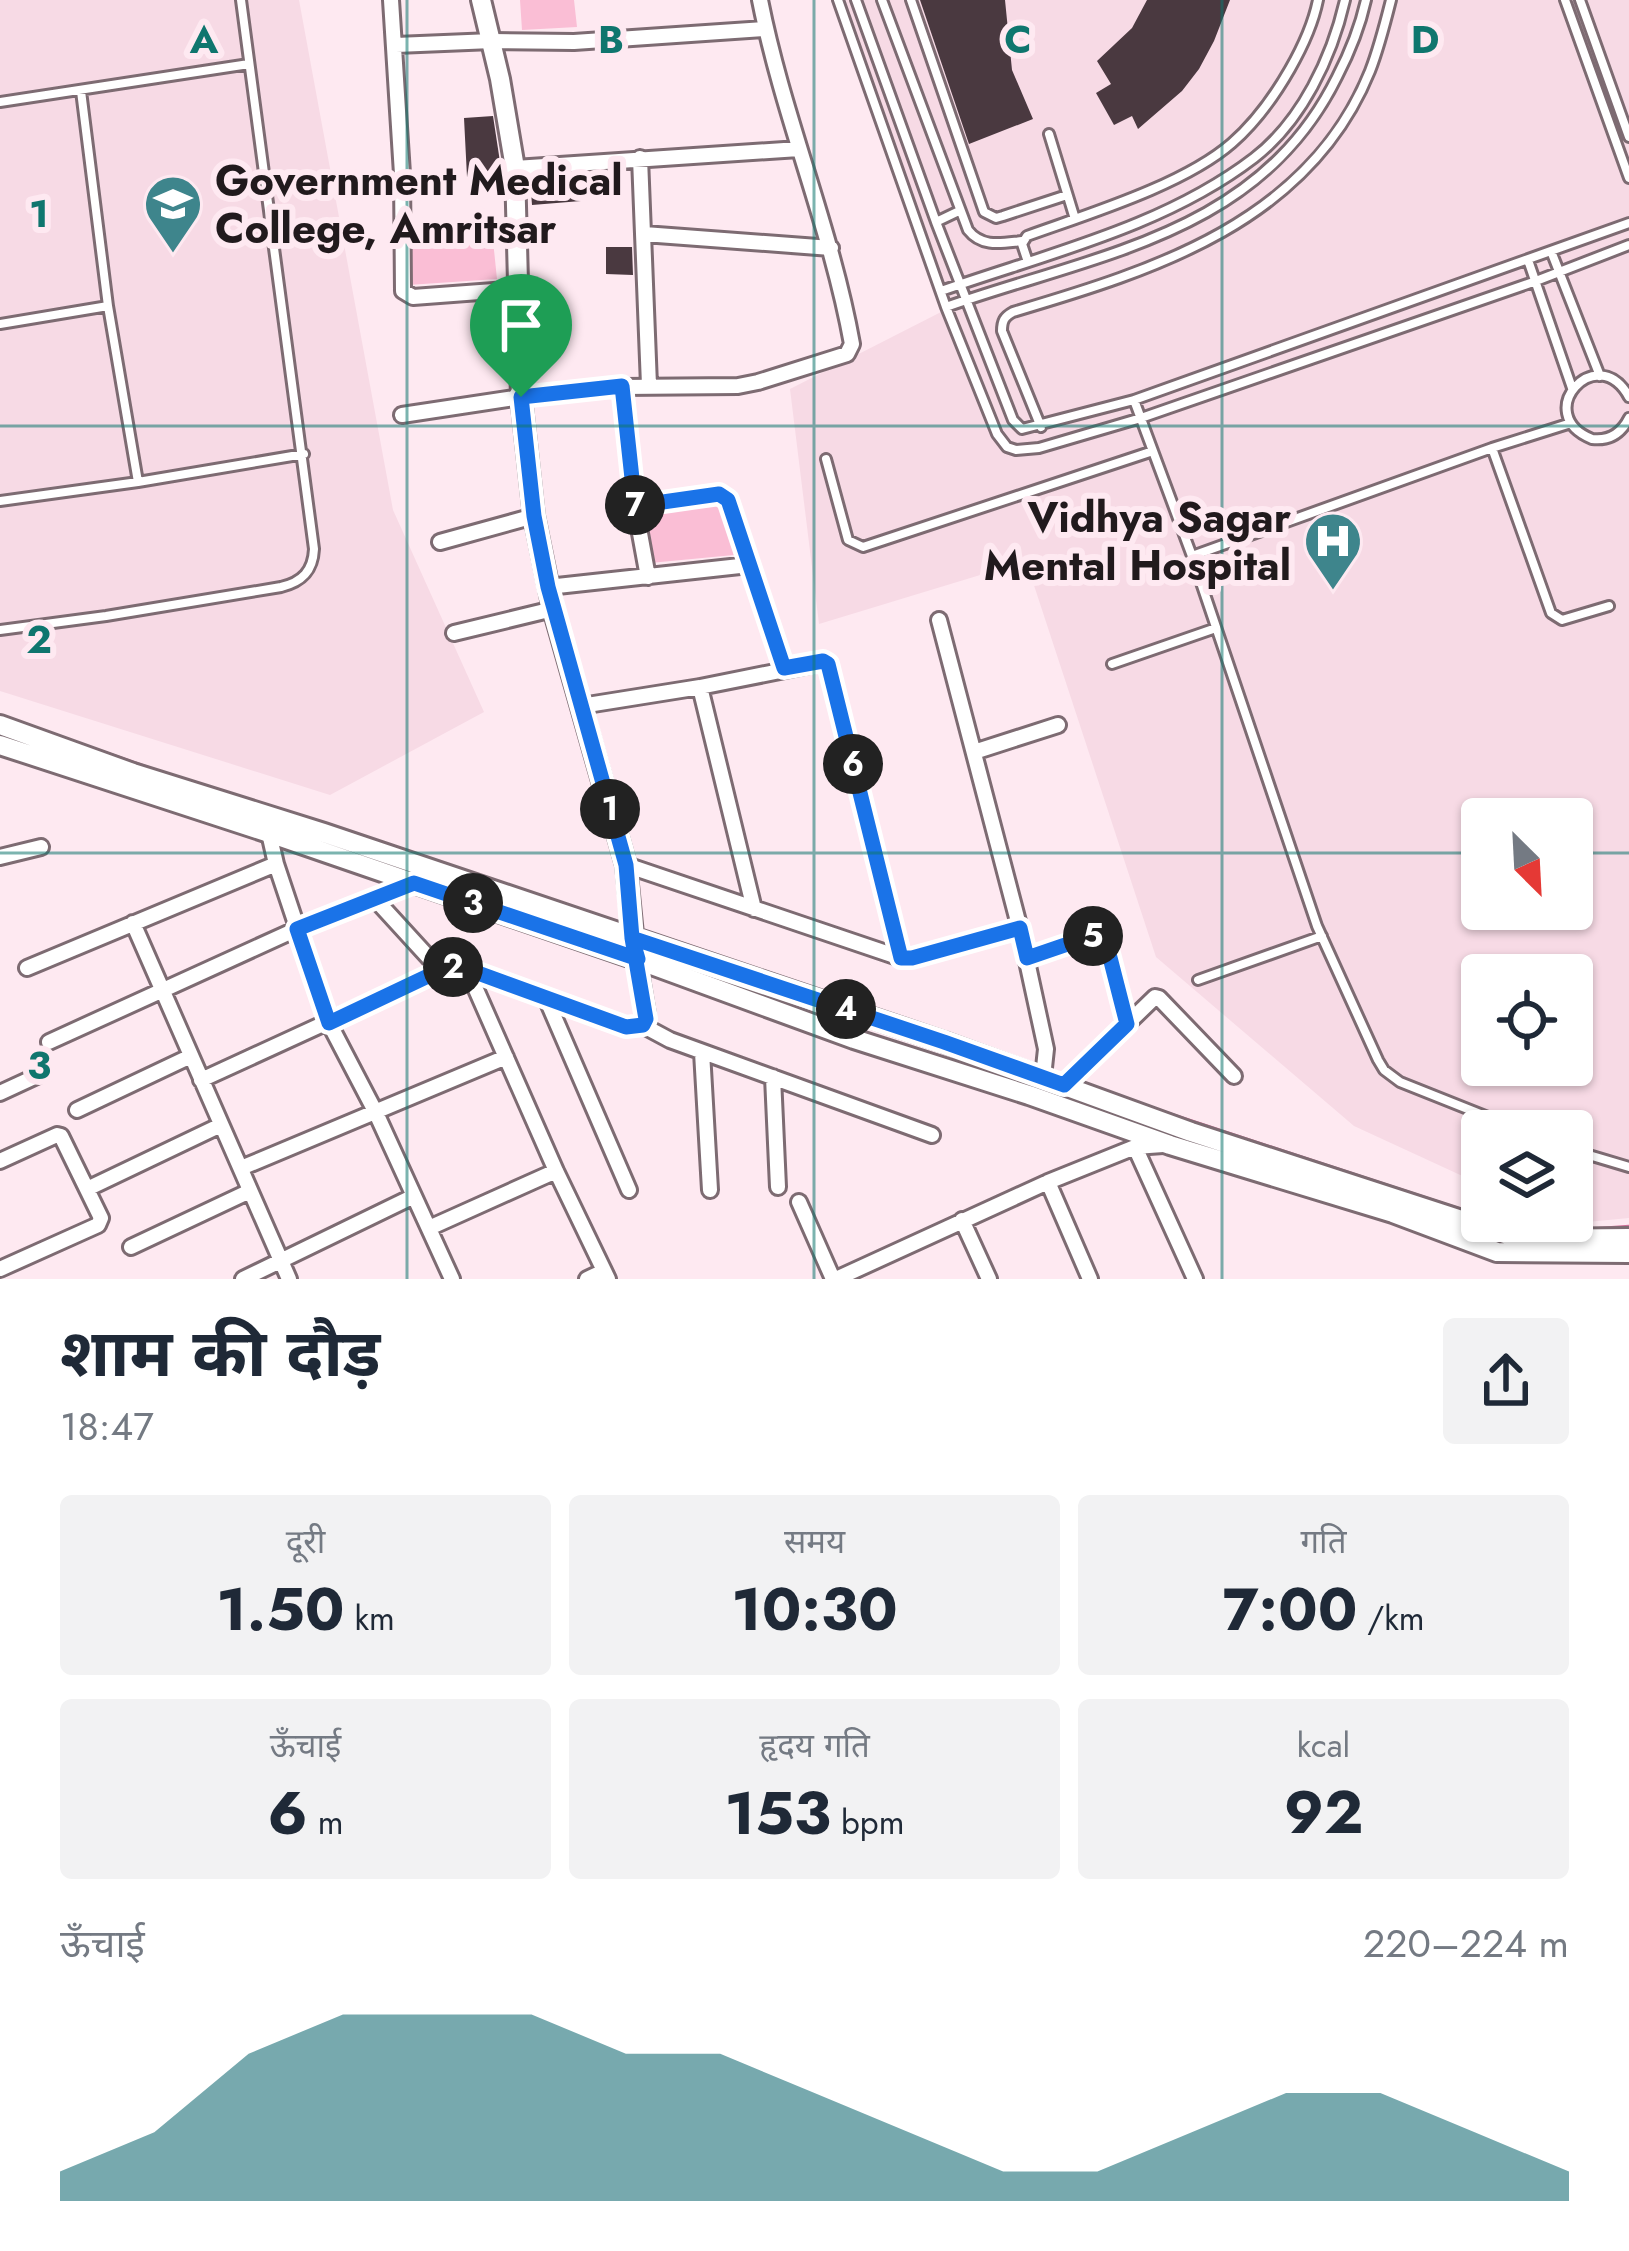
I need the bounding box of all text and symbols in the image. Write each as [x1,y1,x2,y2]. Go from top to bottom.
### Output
text: A [189,11,219,68]
text: B [598,11,624,68]
text: C [1004,11,1032,68]
text: D [1411,11,1439,68]
place label: Government Medical College, Amritsar [215,150,623,259]
school or university icon: Government Medical College, Amritsar [142,173,204,255]
text: 1 [29,185,49,242]
pin [470,274,572,397]
icon: arrive [488,292,554,358]
pin: 7 [605,475,665,535]
text: 7 [625,481,645,528]
place label: Vidhya Sagar Mental Hospital [984,487,1292,596]
hospital icon: Vidhya Sagar Mental Hospital [1302,510,1364,592]
text: 2 [26,611,52,668]
pin: 6 [823,734,883,794]
text: 6 [842,740,864,787]
pin: 1 [580,779,640,839]
text: 1 [602,785,618,832]
north arrow [1461,798,1593,930]
map controls [1461,798,1593,1242]
pin: 3 [443,873,503,933]
text: 3 [463,879,483,926]
pin: 5 [1063,906,1123,966]
text: 5 [1082,912,1104,959]
pin: 2 [423,937,483,997]
text: 2 [442,943,464,990]
button: locate [1461,954,1593,1086]
pin: 4 [816,979,876,1039]
text: 4 [834,985,858,1032]
text: 3 [27,1037,51,1094]
button: layers [1461,1110,1593,1242]
text: शाम की दौड़ [60,1305,380,1401]
button: share [1443,1318,1569,1444]
text: 18:47 [60,1398,154,1455]
text: दूरी [286,1518,325,1565]
text: समय [784,1518,845,1565]
text: गति [1301,1518,1346,1565]
text: 1.50 [216,1566,345,1653]
text: 10:30 [731,1566,898,1653]
text: 7:00 [1222,1566,1357,1653]
text: km [345,1595,395,1642]
text: /km [1357,1595,1425,1642]
text: ऊँचाई [270,1722,341,1769]
text: हृदय गति [759,1722,870,1769]
text: kcal [1297,1722,1350,1769]
text: 92 [1284,1769,1363,1856]
text: 6 [268,1770,308,1857]
text: 153 [725,1770,831,1857]
text: m [308,1799,343,1846]
text: bpm [831,1799,904,1846]
text: ऊँचाई [60,1915,145,1972]
text: 220–224 m [1363,1915,1569,1972]

